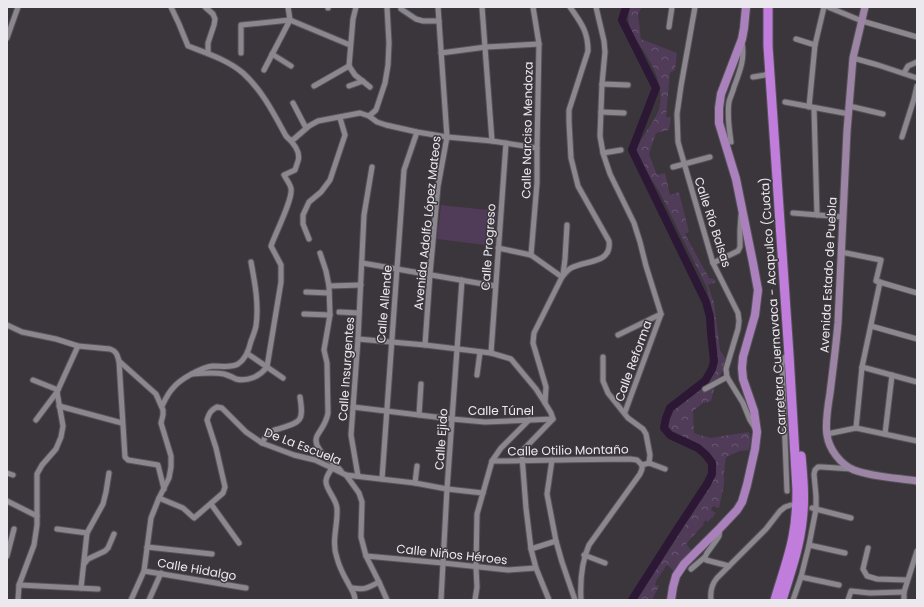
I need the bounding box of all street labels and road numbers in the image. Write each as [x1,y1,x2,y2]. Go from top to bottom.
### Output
street label: Calle Narciso Mendoza [517,61,537,199]
street label: Avenida Adolfo López Mateos [409,135,445,311]
street label: Calle Río Balsas [690,175,736,269]
street label: Carretera Cuernavaca - Acapulco (Cuota) [756,177,790,435]
street label: Avenida Estado de Puebla [815,197,841,353]
street label: Calle Progreso [476,203,500,291]
street label: Calle Allende [372,264,396,344]
street label: Calle Insurgentes [334,316,358,422]
street label: Calle Reforma [610,318,656,404]
street label: Calle Túnel [468,402,534,419]
street label: Calle Ejido [430,407,452,470]
street label: De La Escuela [262,423,344,469]
street label: Calle Otilio Montaño [507,440,629,460]
street label: Calle Niños Héroes [396,540,508,568]
street label: Calle Hidalgo [156,554,238,584]

